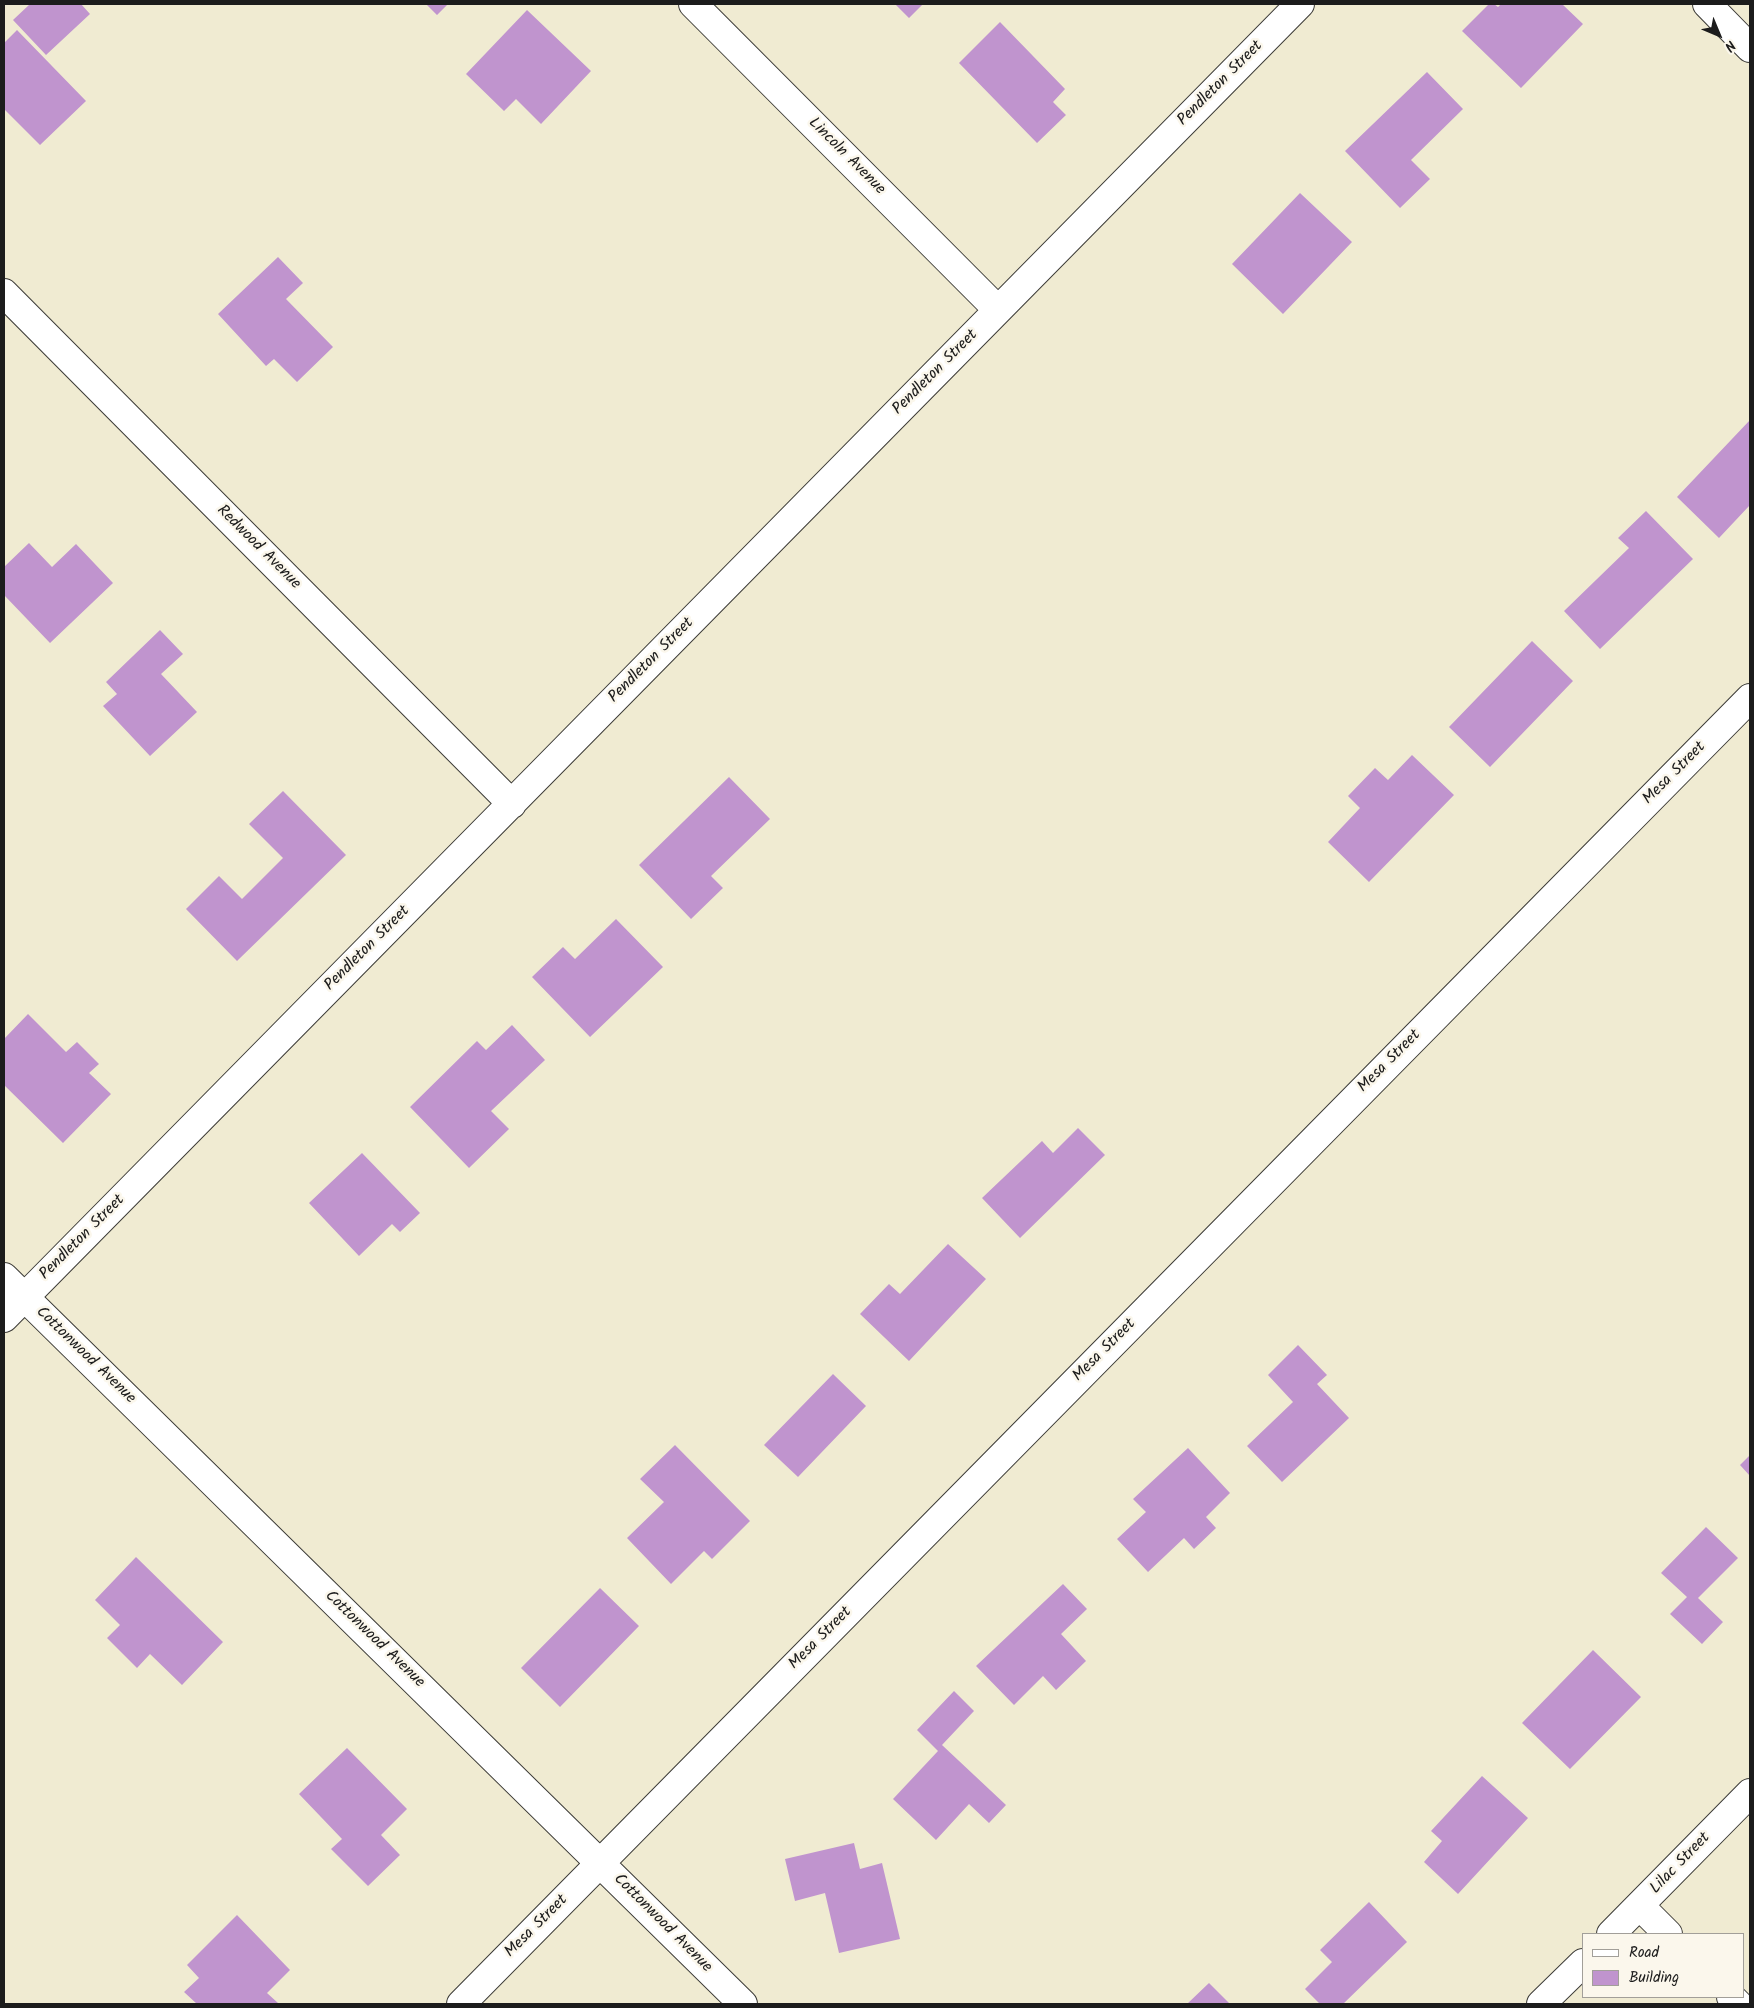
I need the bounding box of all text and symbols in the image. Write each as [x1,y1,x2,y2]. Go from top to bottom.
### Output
north arrow [1694,10,1744,60]
text: N [1719,35,1741,57]
street label: Pendleton Street [1174,37,1268,131]
street label: Lincoln Avenue [803,114,889,200]
street label: Pendleton Street [889,326,983,420]
street label: Redwood Avenue [212,502,304,594]
street label: Pendleton Street [605,614,699,708]
street label: Mesa Street [1640,739,1710,809]
street label: Pendleton Street [321,902,415,996]
street label: Mesa Street [1355,1027,1425,1097]
street label: Pendleton Street [36,1191,130,1285]
street label: Cottonwood Avenue [31,1303,139,1409]
street label: Mesa Street [1070,1316,1140,1386]
street label: Cottonwood Avenue [320,1587,428,1693]
street label: Mesa Street [786,1604,856,1674]
street label: Lilac Street [1647,1829,1715,1899]
street label: Cottonwood Avenue [609,1871,715,1977]
street label: Mesa Street [502,1892,572,1962]
legend [1582,1933,1744,1998]
text: Road [1629,1941,1659,1965]
text: Building [1629,1966,1679,1990]

